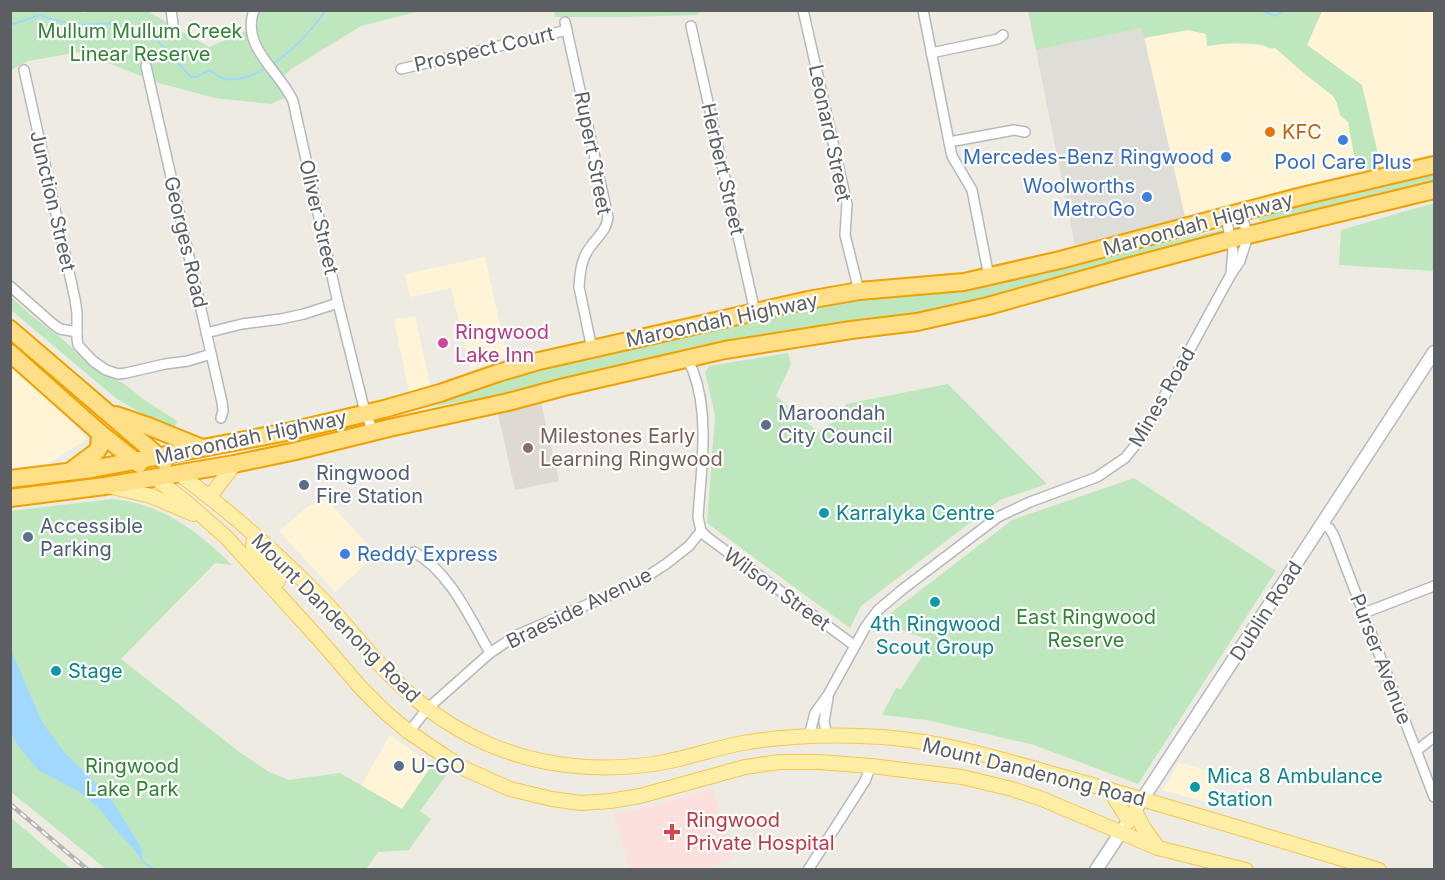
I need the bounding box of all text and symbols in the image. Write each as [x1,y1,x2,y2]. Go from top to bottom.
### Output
park label: Mullum Mullum Creek Linear Reserve [37,19,243,66]
street label: Prospect Court [412,21,557,77]
street label: Leonard Street [804,62,856,204]
street label: Rupert Street [569,89,617,217]
street label: Herbert Street [696,101,750,238]
place label: KFC [1282,120,1322,144]
marker: KFC [1263,125,1277,139]
street label: Junction Street [25,128,81,274]
marker: Pool Care Plus [1336,133,1350,147]
place label: Mercedes-Benz Ringwood [963,145,1214,169]
marker: Mercedes-Benz Ringwood [1219,150,1233,164]
place label: Pool Care Plus [1274,150,1412,174]
street label: Oliver Street [294,157,344,277]
street label: Georges Road [159,174,213,310]
place label: Woolworths MetroGo [1023,174,1135,221]
street label: Maroondah Highway [1100,187,1296,261]
marker: Woolworths MetroGo [1140,190,1154,204]
street label: Maroondah Highway [624,288,820,352]
place label: Ringwood Lake Inn [455,320,549,367]
marker: Ringwood Lake Inn [436,336,450,350]
street label: Mines Road [1124,343,1200,451]
place label: Maroondah City Council [778,401,893,448]
street label: Maroondah Highway [153,405,349,469]
marker: Maroondah City Council [759,418,773,432]
place label: Milestones Early Learning Ringwood [540,424,723,471]
marker: Milestones Early Learning Ringwood [521,441,535,455]
place label: Ringwood Fire Station [316,461,423,508]
marker: Ringwood Fire Station [297,478,311,492]
place label: Karralyka Centre [836,501,995,525]
marker: Karralyka Centre [817,506,831,520]
place label: Accessible Parking [40,514,143,561]
street label: Mount Dandenong Road [247,529,425,707]
marker: Accessible Parking [21,530,35,544]
place label: Reddy Express [357,542,498,566]
street label: Wilson Street [719,542,835,636]
marker: Reddy Express [338,547,352,561]
street label: Dublin Road [1225,557,1307,665]
street label: Braeside Avenue [502,562,656,654]
street label: Purser Avenue [1345,590,1417,728]
marker: 4th Ringwood Scout Group [928,595,942,609]
park label: East Ringwood Reserve [1016,605,1156,652]
place label: 4th Ringwood Scout Group [870,612,1000,659]
place label: Stage [68,659,123,683]
marker: Stage [49,664,63,678]
street label: Mount Dandenong Road [920,733,1148,811]
park label: Ringwood Lake Park [85,754,179,801]
place label: U-GO [411,754,465,778]
marker: U-GO [392,759,406,773]
place label: Mica 8 Ambulance Station [1207,764,1383,811]
marker: Mica 8 Ambulance Station [1188,780,1202,794]
place label: Ringwood Private Hospital [686,808,835,855]
marker: Ringwood Private Hospital [663,823,681,841]

